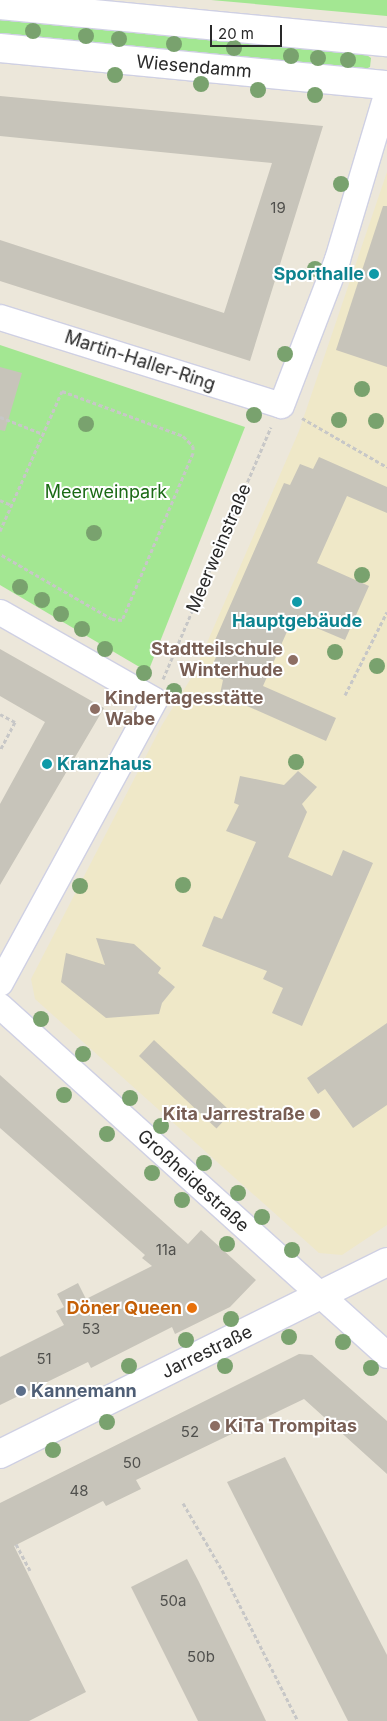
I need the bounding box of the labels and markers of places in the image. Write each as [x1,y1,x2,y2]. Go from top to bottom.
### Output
place label: Sporthalle [273,263,364,285]
marker: Sporthalle [368,268,380,280]
marker: Hauptgebäude [291,596,303,608]
place label: Hauptgebäude [232,610,362,632]
place label: Stadtteilschule Winterhude [151,639,283,682]
marker: Stadtteilschule Winterhude [287,654,299,666]
place label: Kindertagesstätte Wabe [105,688,264,731]
marker: Kindertagesstätte Wabe [89,703,101,715]
place label: Kranzhaus [57,753,152,775]
marker: Kranzhaus [41,758,53,770]
place label: Kita Jarrestraße [163,1103,305,1125]
marker: Kita Jarrestraße [309,1108,321,1120]
place label: Döner Queen [67,1297,182,1319]
marker: Döner Queen [186,1302,198,1314]
place label: Kannemann [31,1380,137,1402]
marker: Kannemann [15,1385,27,1397]
place label: KiTa Trompitas [225,1415,357,1437]
marker: KiTa Trompitas [209,1420,221,1432]

